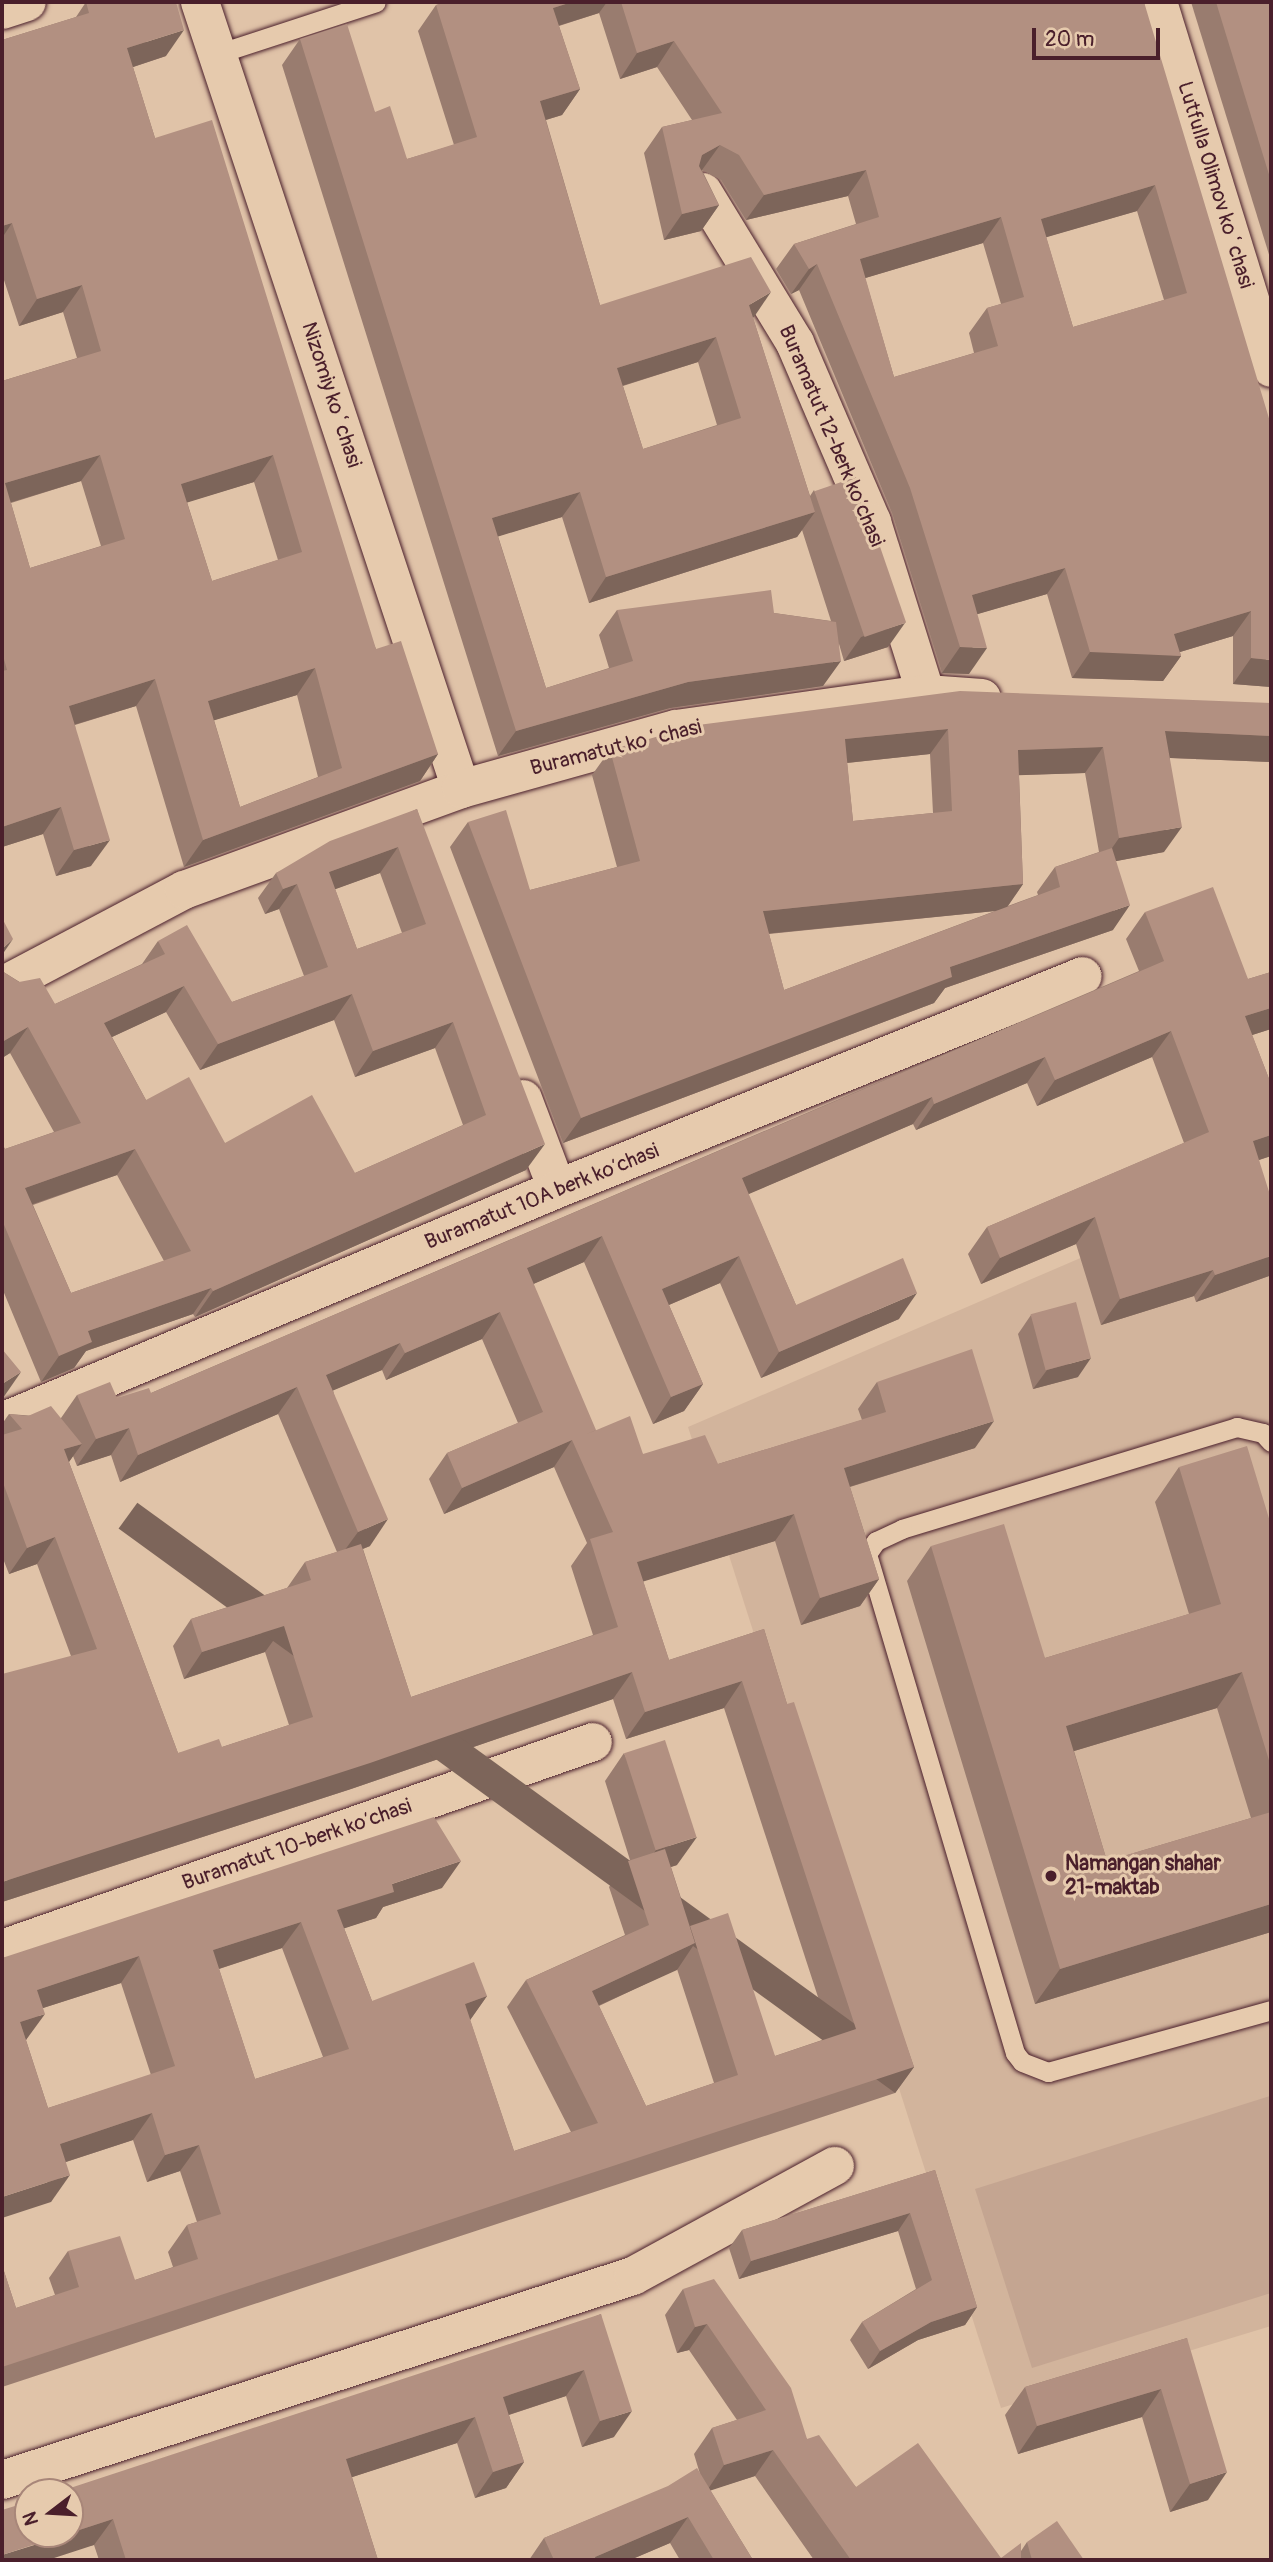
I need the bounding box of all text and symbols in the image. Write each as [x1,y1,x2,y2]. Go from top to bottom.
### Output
scale bar [1035,14,1163,58]
text: 20 m [1045,26,1094,53]
street label: Lutfulla Olimov koʻchasi [1172,79,1258,291]
street label: Nizomiy koʻchasi [296,319,366,471]
street label: Buramatut 12-berk koʼchasi [773,321,889,551]
street label: Buramatut koʻchasi [528,715,704,781]
street label: Buramatut 10А berk koʼchasi [421,1138,663,1256]
street label: Buramatut 10-berk koʼchasi [179,1794,415,1896]
place label: Namangan shahar 21-maktab [1065,1851,1221,1901]
marker: Namangan shahar 21-maktab [1043,1868,1059,1884]
north arrow [14,2478,84,2548]
text: N [17,2509,44,2528]

